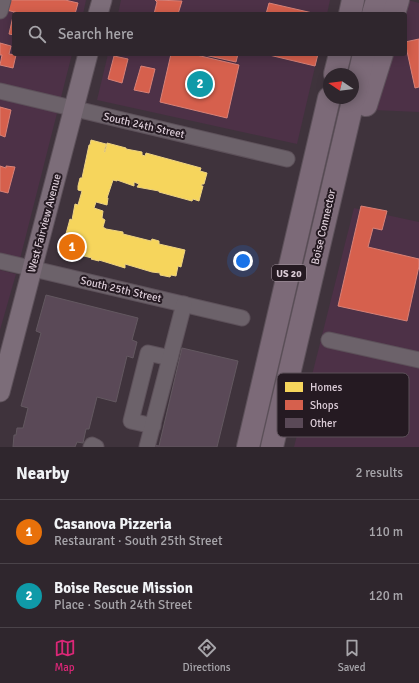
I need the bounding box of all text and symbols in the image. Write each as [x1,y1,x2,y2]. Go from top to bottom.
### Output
search box [12,12,407,56]
icon: search [26,23,48,45]
text: Search here [58,25,134,43]
north arrow [323,68,359,104]
pin: 2 [187,69,213,99]
street label: South 24th Street [102,110,186,141]
street label: West Fairview Avenue [25,172,64,274]
street label: Boise Connector [309,188,338,266]
pin: 1 [59,232,85,262]
your location [233,251,253,271]
road number: US 20 [272,265,306,281]
street label: South 25th Street [79,274,163,305]
legend [277,373,409,437]
text: Homes [310,381,342,394]
text: Shops [310,399,339,412]
text: Other [310,417,337,430]
text: Nearby [16,463,69,484]
text: 2 results [355,465,403,481]
text: Casanova Pizzeria [54,515,172,533]
text: 1 [25,524,33,540]
text: 110 m [369,524,403,540]
text: Restaurant · South 25th Street [54,533,223,549]
text: Boise Rescue Mission [54,579,193,597]
text: 2 [25,588,33,604]
text: 120 m [369,588,403,604]
text: Place · South 24th Street [54,597,192,613]
tab: Map [54,637,76,674]
tab: Directions [183,637,231,674]
tab: Saved [338,637,365,674]

